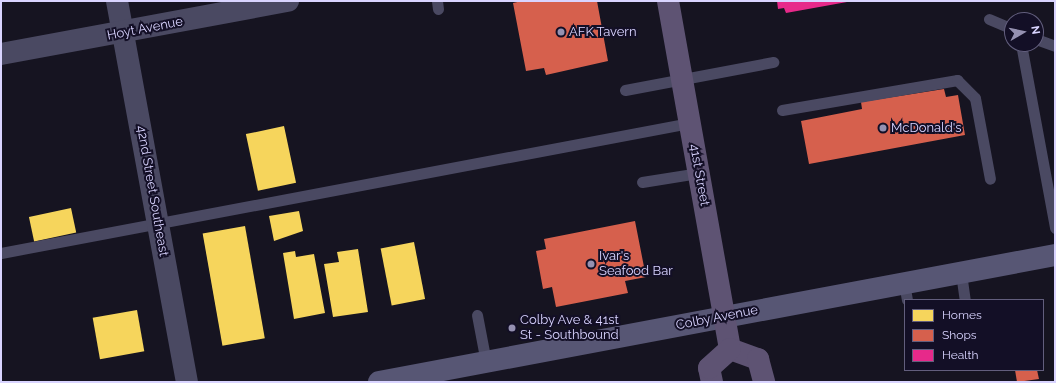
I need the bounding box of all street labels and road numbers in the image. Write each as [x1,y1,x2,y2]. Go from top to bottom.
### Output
street label: Hoyt Avenue [106,14,184,44]
street label: 42nd Street Southeast [133,124,171,258]
street label: 41st Street [686,143,712,207]
street label: Colby Avenue [674,302,760,334]

